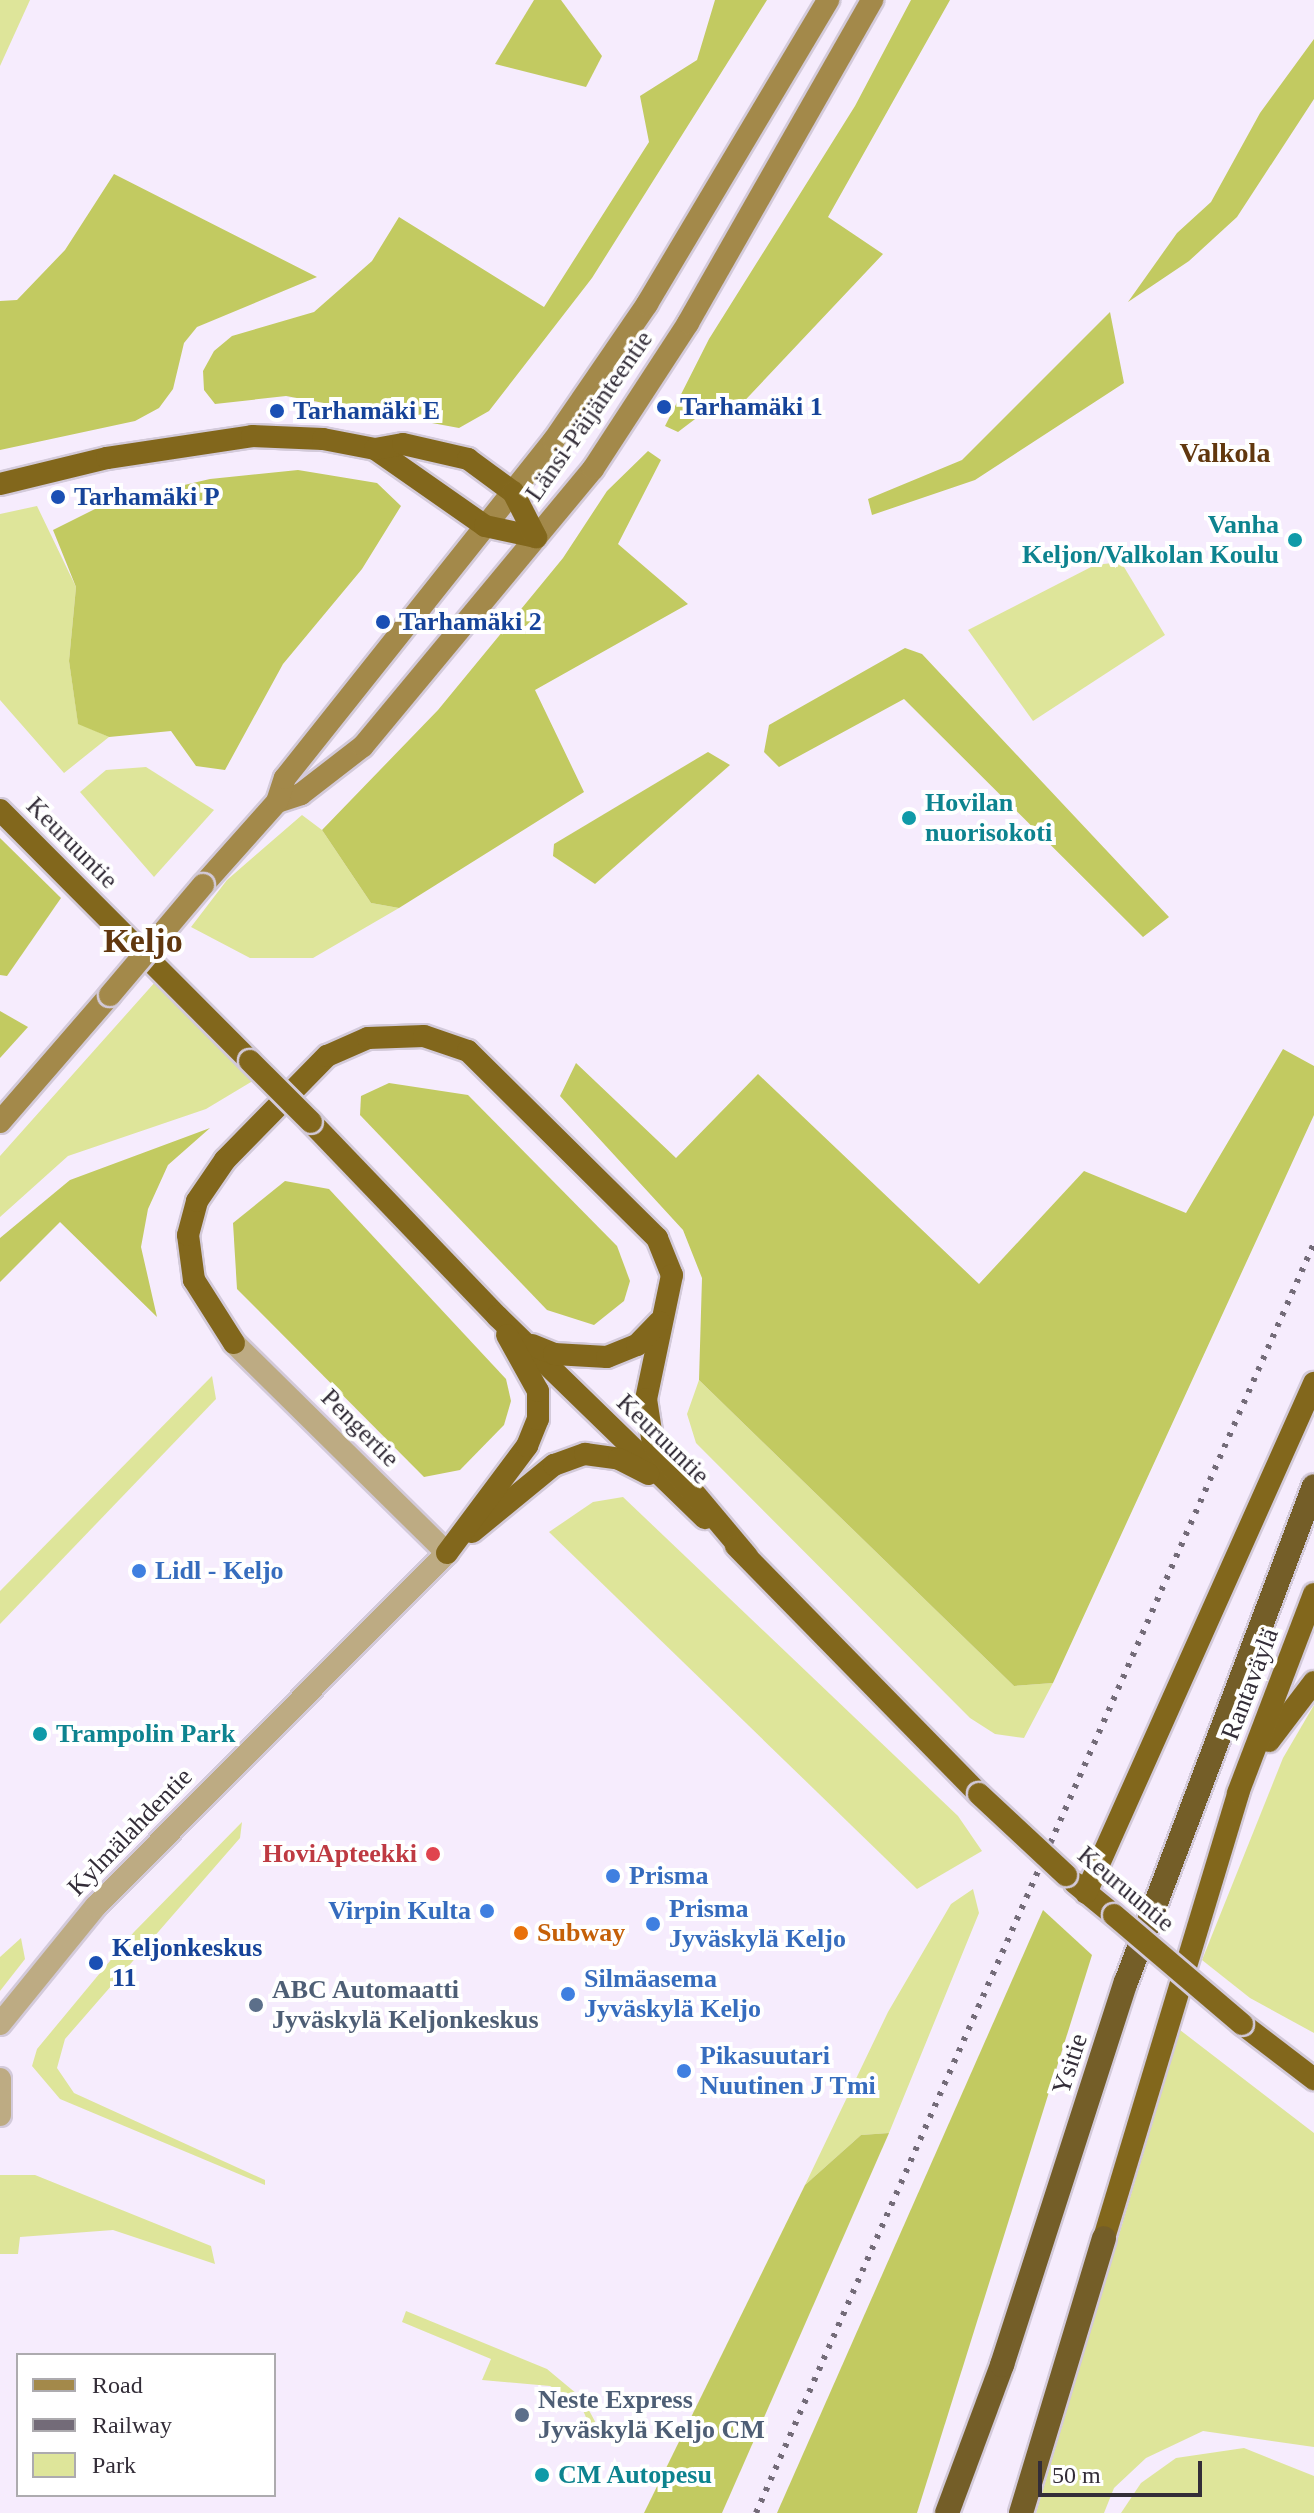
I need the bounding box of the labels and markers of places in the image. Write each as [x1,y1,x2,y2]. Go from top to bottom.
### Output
place label: Tarhamäki 1 [680,391,823,423]
place label: Tarhamäki E [293,395,440,427]
marker: Tarhamäki 1 [655,398,673,416]
marker: Tarhamäki E [268,402,286,420]
place label: Tarhamäki P [74,481,220,513]
marker: Tarhamäki P [49,488,67,506]
place label: Vanha Keljon/Valkolan Koulu [1022,509,1279,570]
marker: Vanha Keljon/Valkolan Koulu [1286,531,1304,549]
place label: Tarhamäki 2 [399,606,542,638]
marker: Tarhamäki 2 [374,613,392,631]
place label: Hovilan nuorisokoti [925,787,1052,848]
marker: Hovilan nuorisokoti [900,809,918,827]
place label: Lidl - Keljo [155,1555,284,1587]
marker: Lidl - Keljo [130,1562,148,1580]
place label: Trampolin Park [56,1718,235,1750]
marker: Trampolin Park [31,1725,49,1743]
place label: HoviApteekki [262,1838,417,1870]
marker: HoviApteekki [424,1845,442,1863]
place label: Prisma [629,1860,708,1892]
marker: Prisma [604,1867,622,1885]
place label: Prisma Jyväskylä Keljo [669,1893,846,1954]
place label: Virpin Kulta [328,1895,471,1927]
marker: Virpin Kulta [478,1902,496,1920]
marker: Prisma Jyväskylä Keljo [644,1915,662,1933]
place label: Subway [537,1917,625,1949]
marker: Subway [512,1924,530,1942]
place label: Keljonkeskus 11 [112,1932,262,1994]
marker: Keljonkeskus 11 [87,1954,105,1972]
place label: Silmäasema Jyväskylä Keljo [584,1963,761,2024]
place label: ABC Automaatti Jyväskylä Keljonkeskus [272,1974,539,2036]
marker: Silmäasema Jyväskylä Keljo [559,1985,577,2003]
marker: ABC Automaatti Jyväskylä Keljonkeskus [247,1996,265,2014]
place label: Pikasuutari Nuutinen J Tmi [700,2040,876,2102]
marker: Pikasuutari Nuutinen J Tmi [675,2062,693,2080]
place label: Neste Express Jyväskylä Keljo CM [538,2384,765,2446]
marker: Neste Express Jyväskylä Keljo CM [513,2406,531,2424]
place label: CM Autopesu [558,2459,713,2491]
marker: CM Autopesu [533,2466,551,2484]

